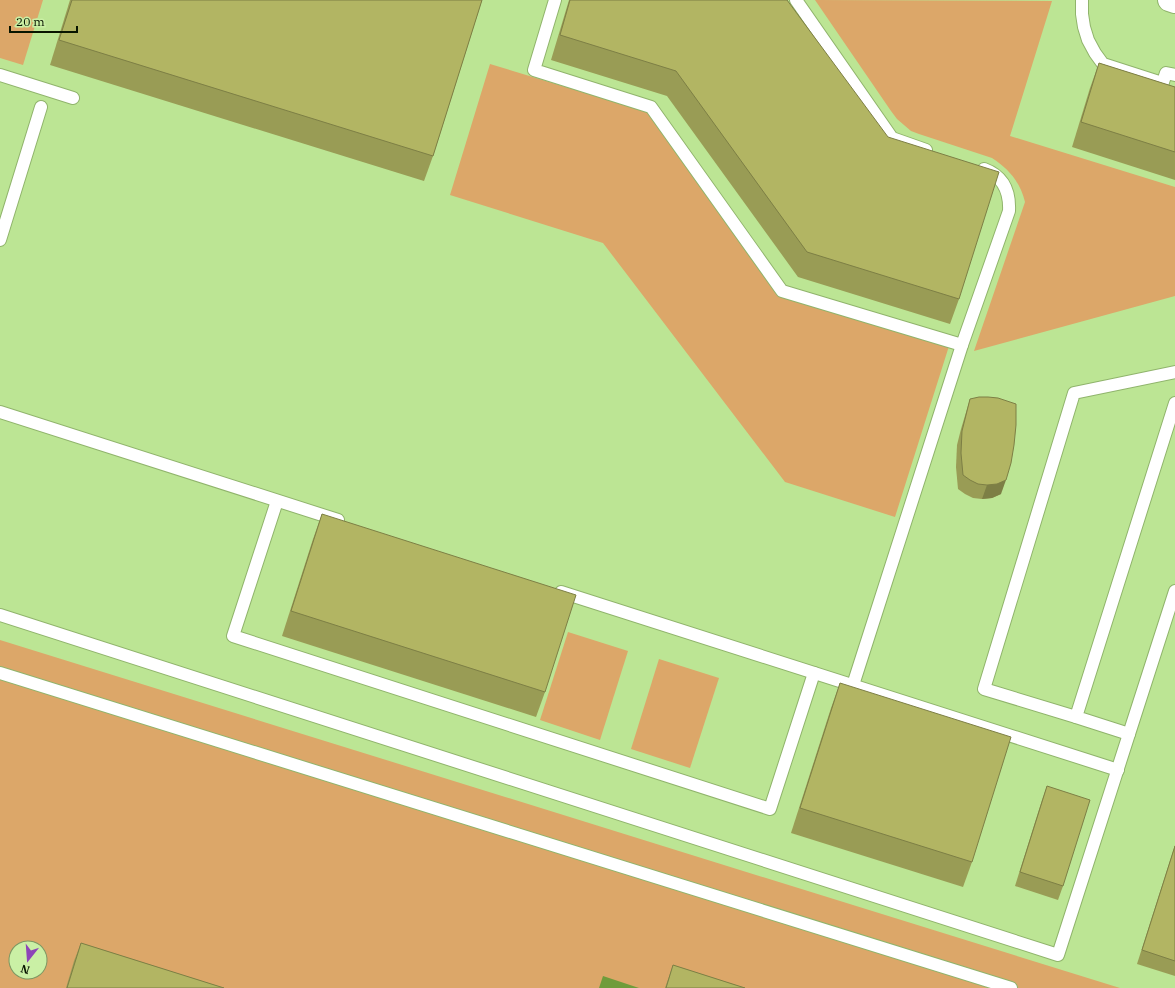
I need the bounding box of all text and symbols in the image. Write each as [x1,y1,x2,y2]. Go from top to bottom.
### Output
scale bar [10,8,77,34]
text: 20 m [16,14,45,29]
north arrow [8,940,48,980]
text: N [19,962,31,978]

